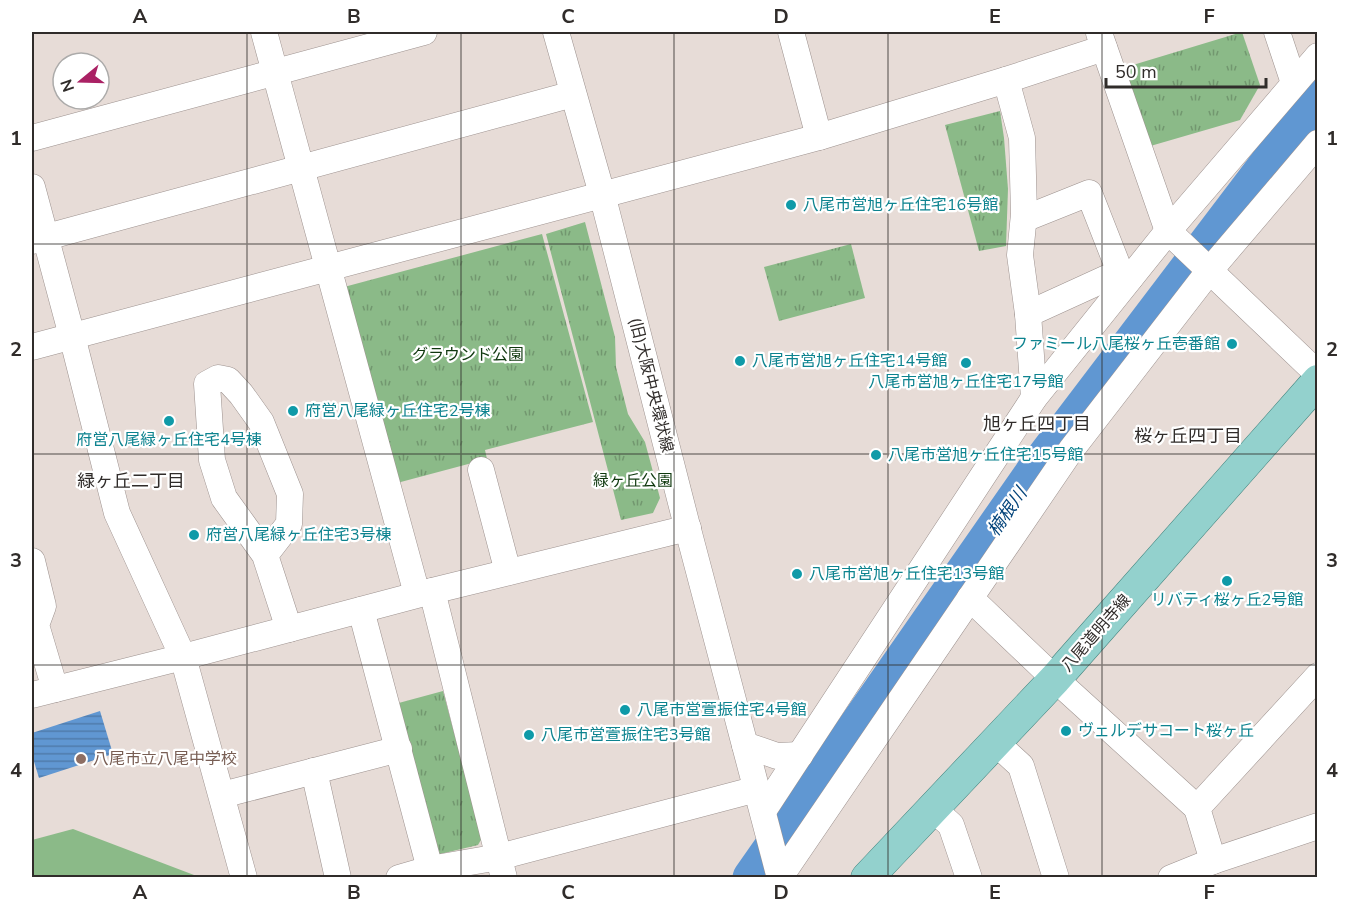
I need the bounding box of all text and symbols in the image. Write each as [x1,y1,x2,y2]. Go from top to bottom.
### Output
text: A [133,3,148,30]
text: B [347,3,361,30]
text: C [561,3,575,30]
text: D [773,3,789,30]
text: E [989,3,1001,30]
text: F [1203,3,1215,30]
north arrow [51,51,111,111]
scale bar [1106,51,1266,89]
text: 50 m [1115,60,1157,84]
text: N [55,76,80,95]
text: 1 [10,125,22,152]
text: 1 [1326,125,1338,152]
place label: 八尾市営旭ヶ丘住宅16号館 [803,194,998,216]
marker: 八尾市営旭ヶ丘住宅16号館 [784,198,798,212]
street label: (旧)大阪中央環状線 [624,315,678,455]
place label: ファミール八尾桜ヶ丘壱番館 [1012,333,1220,355]
text: 2 [10,336,22,363]
text: 2 [1326,336,1338,363]
marker: ファミール八尾桜ヶ丘壱番館 [1225,337,1239,351]
park label: グラウンド公園 [412,344,524,366]
place label: 八尾市営旭ヶ丘住宅14号館 [752,350,947,372]
marker: 八尾市営旭ヶ丘住宅14号館 [733,354,747,368]
marker: 八尾市営旭ヶ丘住宅17号館 [959,356,973,370]
place label: 八尾市営旭ヶ丘住宅17号館 [868,371,1064,393]
place label: 府営八尾緑ヶ丘住宅2号棟 [305,400,491,422]
marker: 府営八尾緑ヶ丘住宅2号棟 [286,404,300,418]
district label: 旭ヶ丘四丁目 [983,412,1091,436]
marker: 府営八尾緑ヶ丘住宅4号棟 [162,414,176,428]
district label: 桜ヶ丘四丁目 [1134,424,1242,448]
place label: 府営八尾緑ヶ丘住宅4号棟 [76,429,262,451]
place label: 八尾市営旭ヶ丘住宅15号館 [888,444,1083,466]
marker: 八尾市営旭ヶ丘住宅15号館 [869,448,883,462]
district label: 緑ヶ丘二丁目 [77,469,185,493]
park label: 緑ヶ丘公園 [593,470,673,492]
water label: 楠根川 [982,481,1033,541]
place label: 府営八尾緑ヶ丘住宅3号棟 [206,524,392,546]
marker: 府営八尾緑ヶ丘住宅3号棟 [187,528,201,542]
text: 3 [10,547,22,574]
text: 3 [1326,547,1338,574]
place label: 八尾市営旭ヶ丘住宅13号館 [809,563,1004,585]
marker: 八尾市営旭ヶ丘住宅13号館 [790,567,804,581]
marker: リバティ桜ヶ丘2号館 [1220,574,1234,588]
place label: リバティ桜ヶ丘2号館 [1151,589,1303,611]
street label: 八尾道明寺線 [1056,590,1136,676]
place label: 八尾市営萱振住宅4号館 [637,699,807,721]
marker: 八尾市営萱振住宅4号館 [618,703,632,717]
place label: ヴェルデサコート桜ヶ丘 [1078,720,1254,742]
place label: 八尾市営萱振住宅3号館 [541,724,711,746]
marker: ヴェルデサコート桜ヶ丘 [1059,724,1073,738]
marker: 八尾市営萱振住宅3号館 [522,728,536,742]
place label: 八尾市立八尾中学校 [93,748,237,770]
marker: 八尾市立八尾中学校 [74,752,88,766]
text: 4 [10,757,22,784]
text: 4 [1326,757,1338,784]
text: A [133,879,148,906]
text: B [347,879,361,906]
text: C [561,879,575,906]
text: D [773,879,789,906]
text: E [989,879,1001,906]
text: F [1203,879,1215,906]

